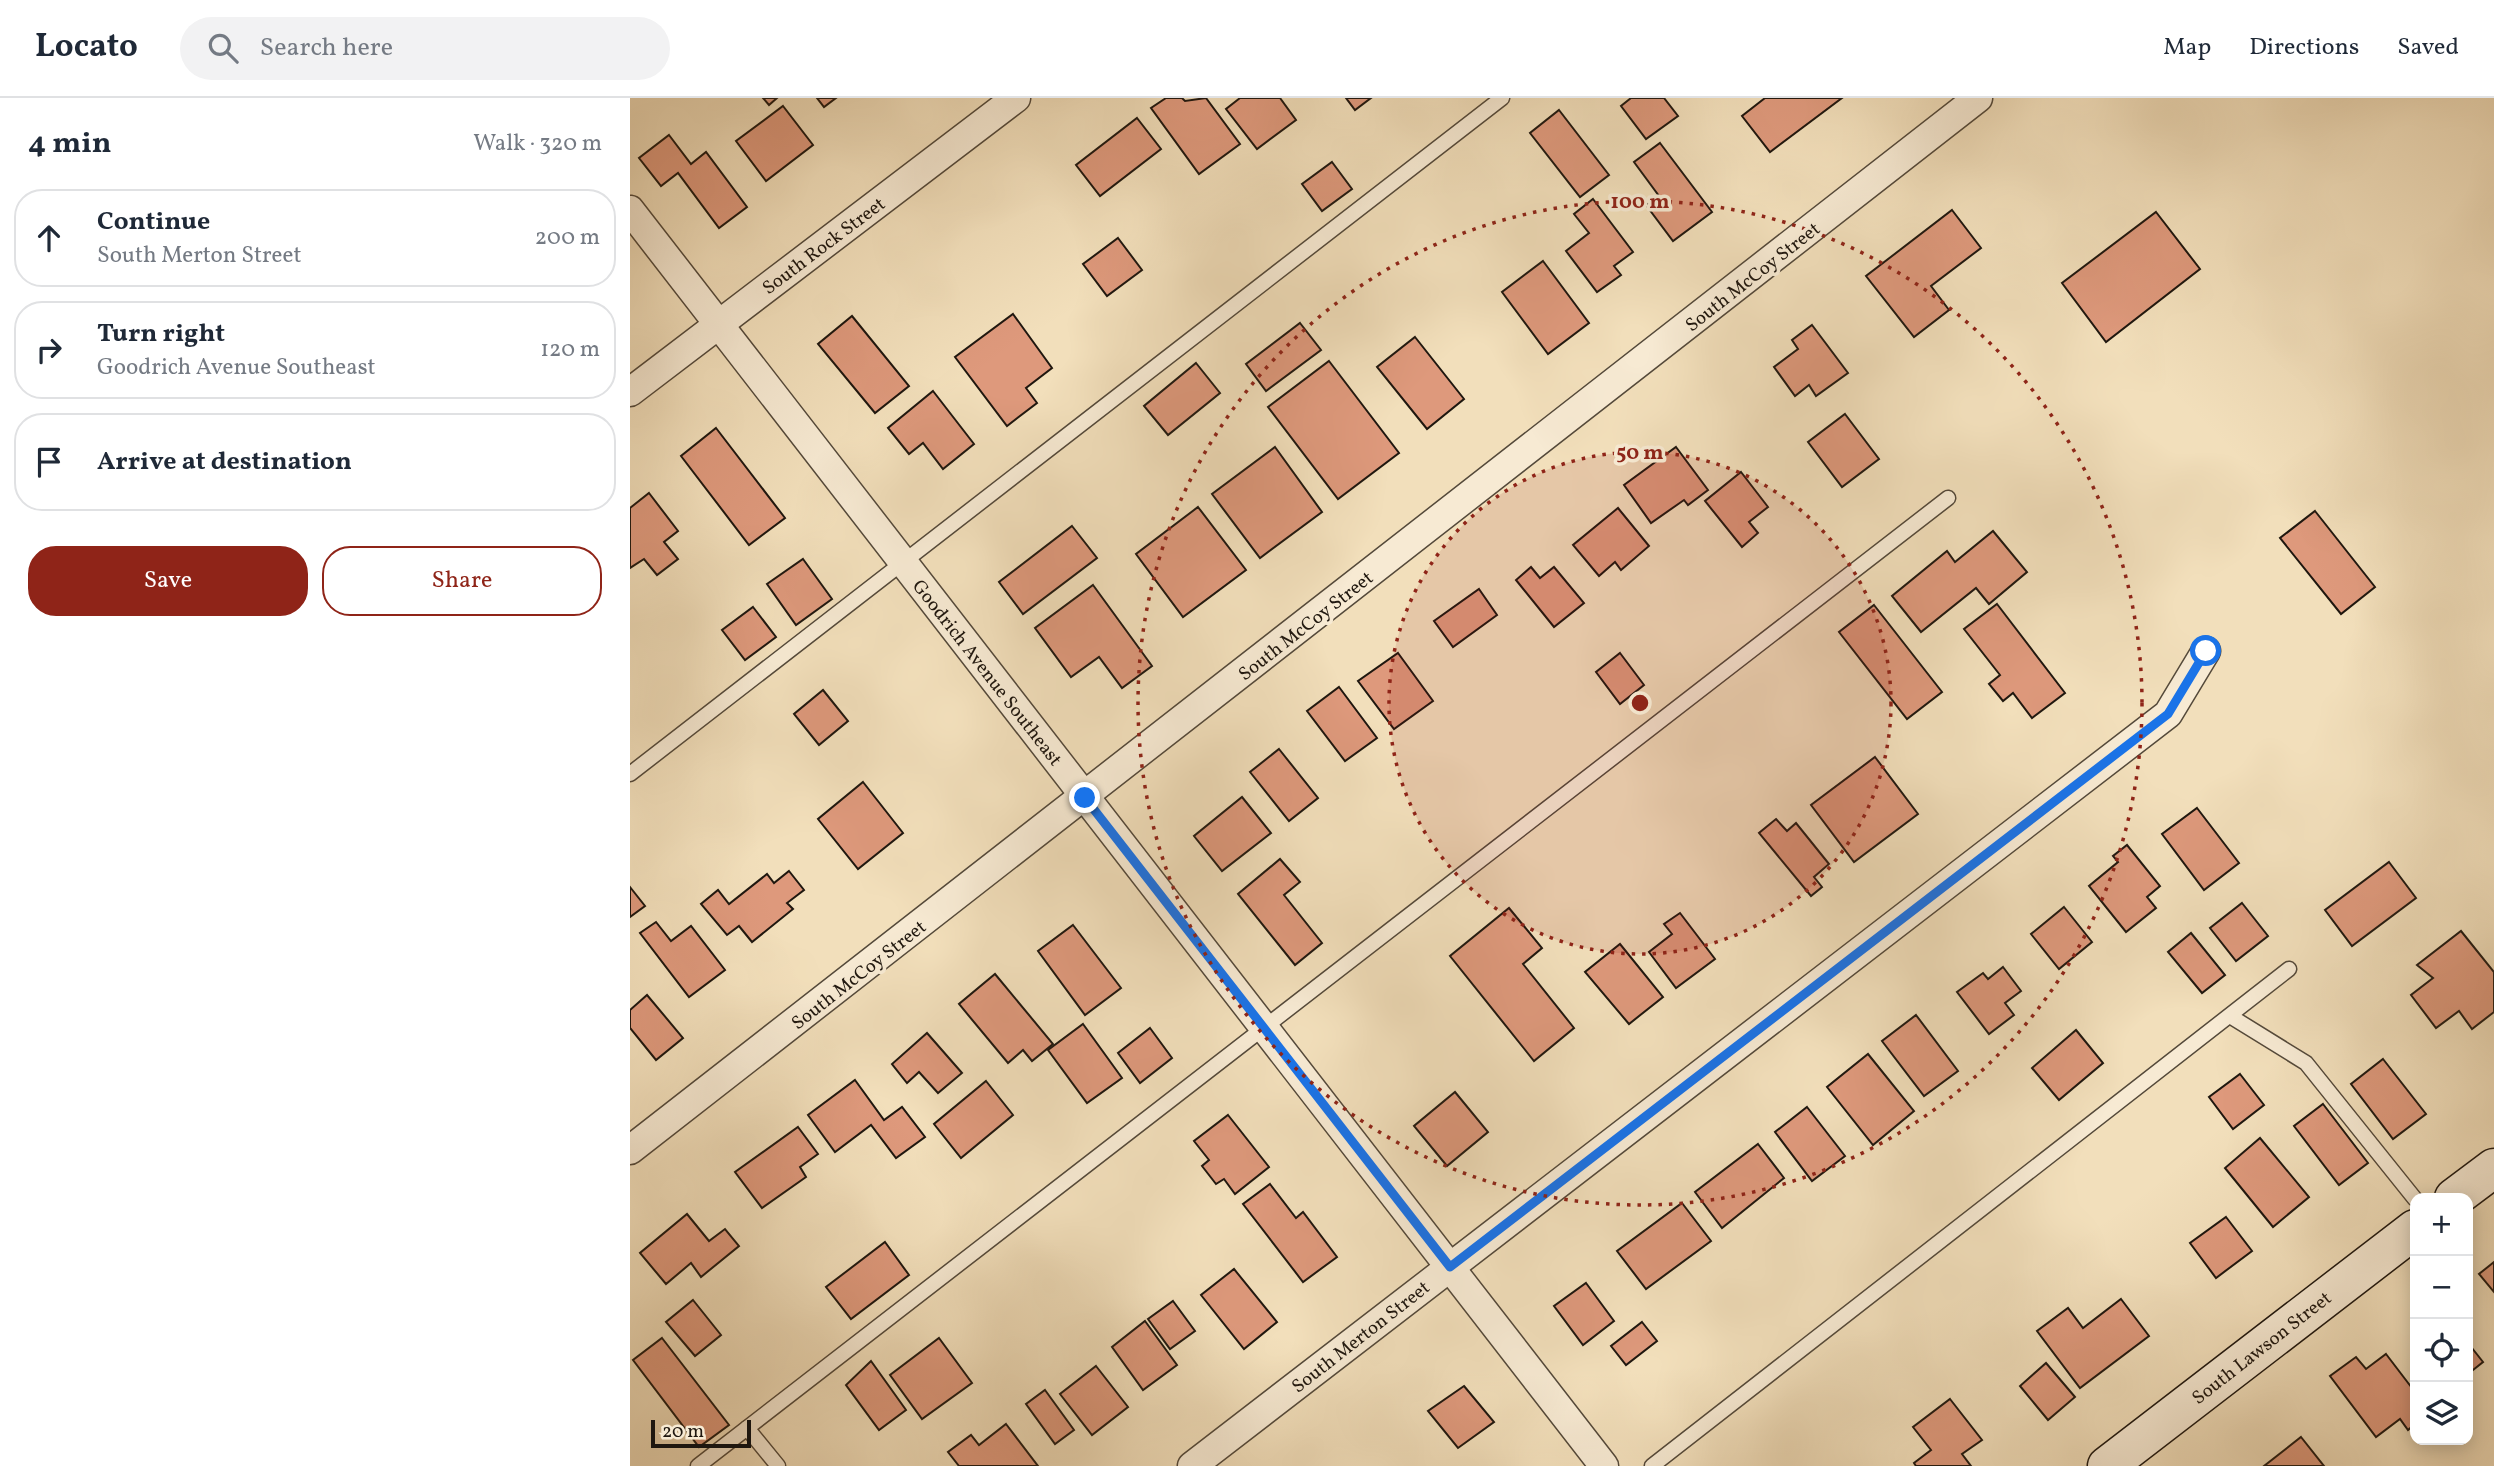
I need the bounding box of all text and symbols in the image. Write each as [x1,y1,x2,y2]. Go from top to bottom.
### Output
search box [180,17,670,80]
text: Locato [35,25,138,71]
icon: search [204,29,242,67]
text: Search here [260,30,393,66]
text: Map [2163,31,2211,65]
text: Directions [2249,31,2359,65]
text: Saved [2397,31,2459,65]
text: 4 min [28,123,112,165]
text: Walk · 320 m [473,128,602,160]
text: 100 m [1610,188,1670,217]
street label: South Rock Street [757,192,891,301]
text: Continue [97,204,210,240]
street label: South McCoy Street [1680,216,1826,338]
icon: ahead [30,219,68,257]
text: 200 m [535,222,600,254]
text: South Merton Street [97,240,301,272]
text: Turn right [97,316,225,352]
icon: right [30,331,68,369]
text: 120 m [540,334,600,366]
text: Goodrich Avenue Southeast [97,352,376,384]
text: 50 m [1616,439,1664,468]
icon: arrive [30,443,68,481]
text: Arrive at destination [97,444,352,480]
button: Save [28,546,308,616]
button: Share [322,546,602,616]
street label: South McCoy Street [1233,565,1379,687]
street label: Goodrich Avenue Southeast [905,575,1068,772]
route start [2190,635,2221,666]
centre of rings [1628,691,1652,715]
route end [1069,782,1100,813]
street label: South McCoy Street [786,914,932,1036]
map controls [2410,1193,2473,1445]
button: + [2410,1193,2473,1256]
button: − [2410,1256,2473,1319]
street label: South Merton Street [1287,1275,1436,1400]
street label: South Lawson Street [2187,1286,2338,1411]
button: locate [2410,1319,2473,1382]
button: layers [2410,1382,2473,1445]
scale bar [651,1417,751,1449]
text: 20 m [662,1419,704,1445]

